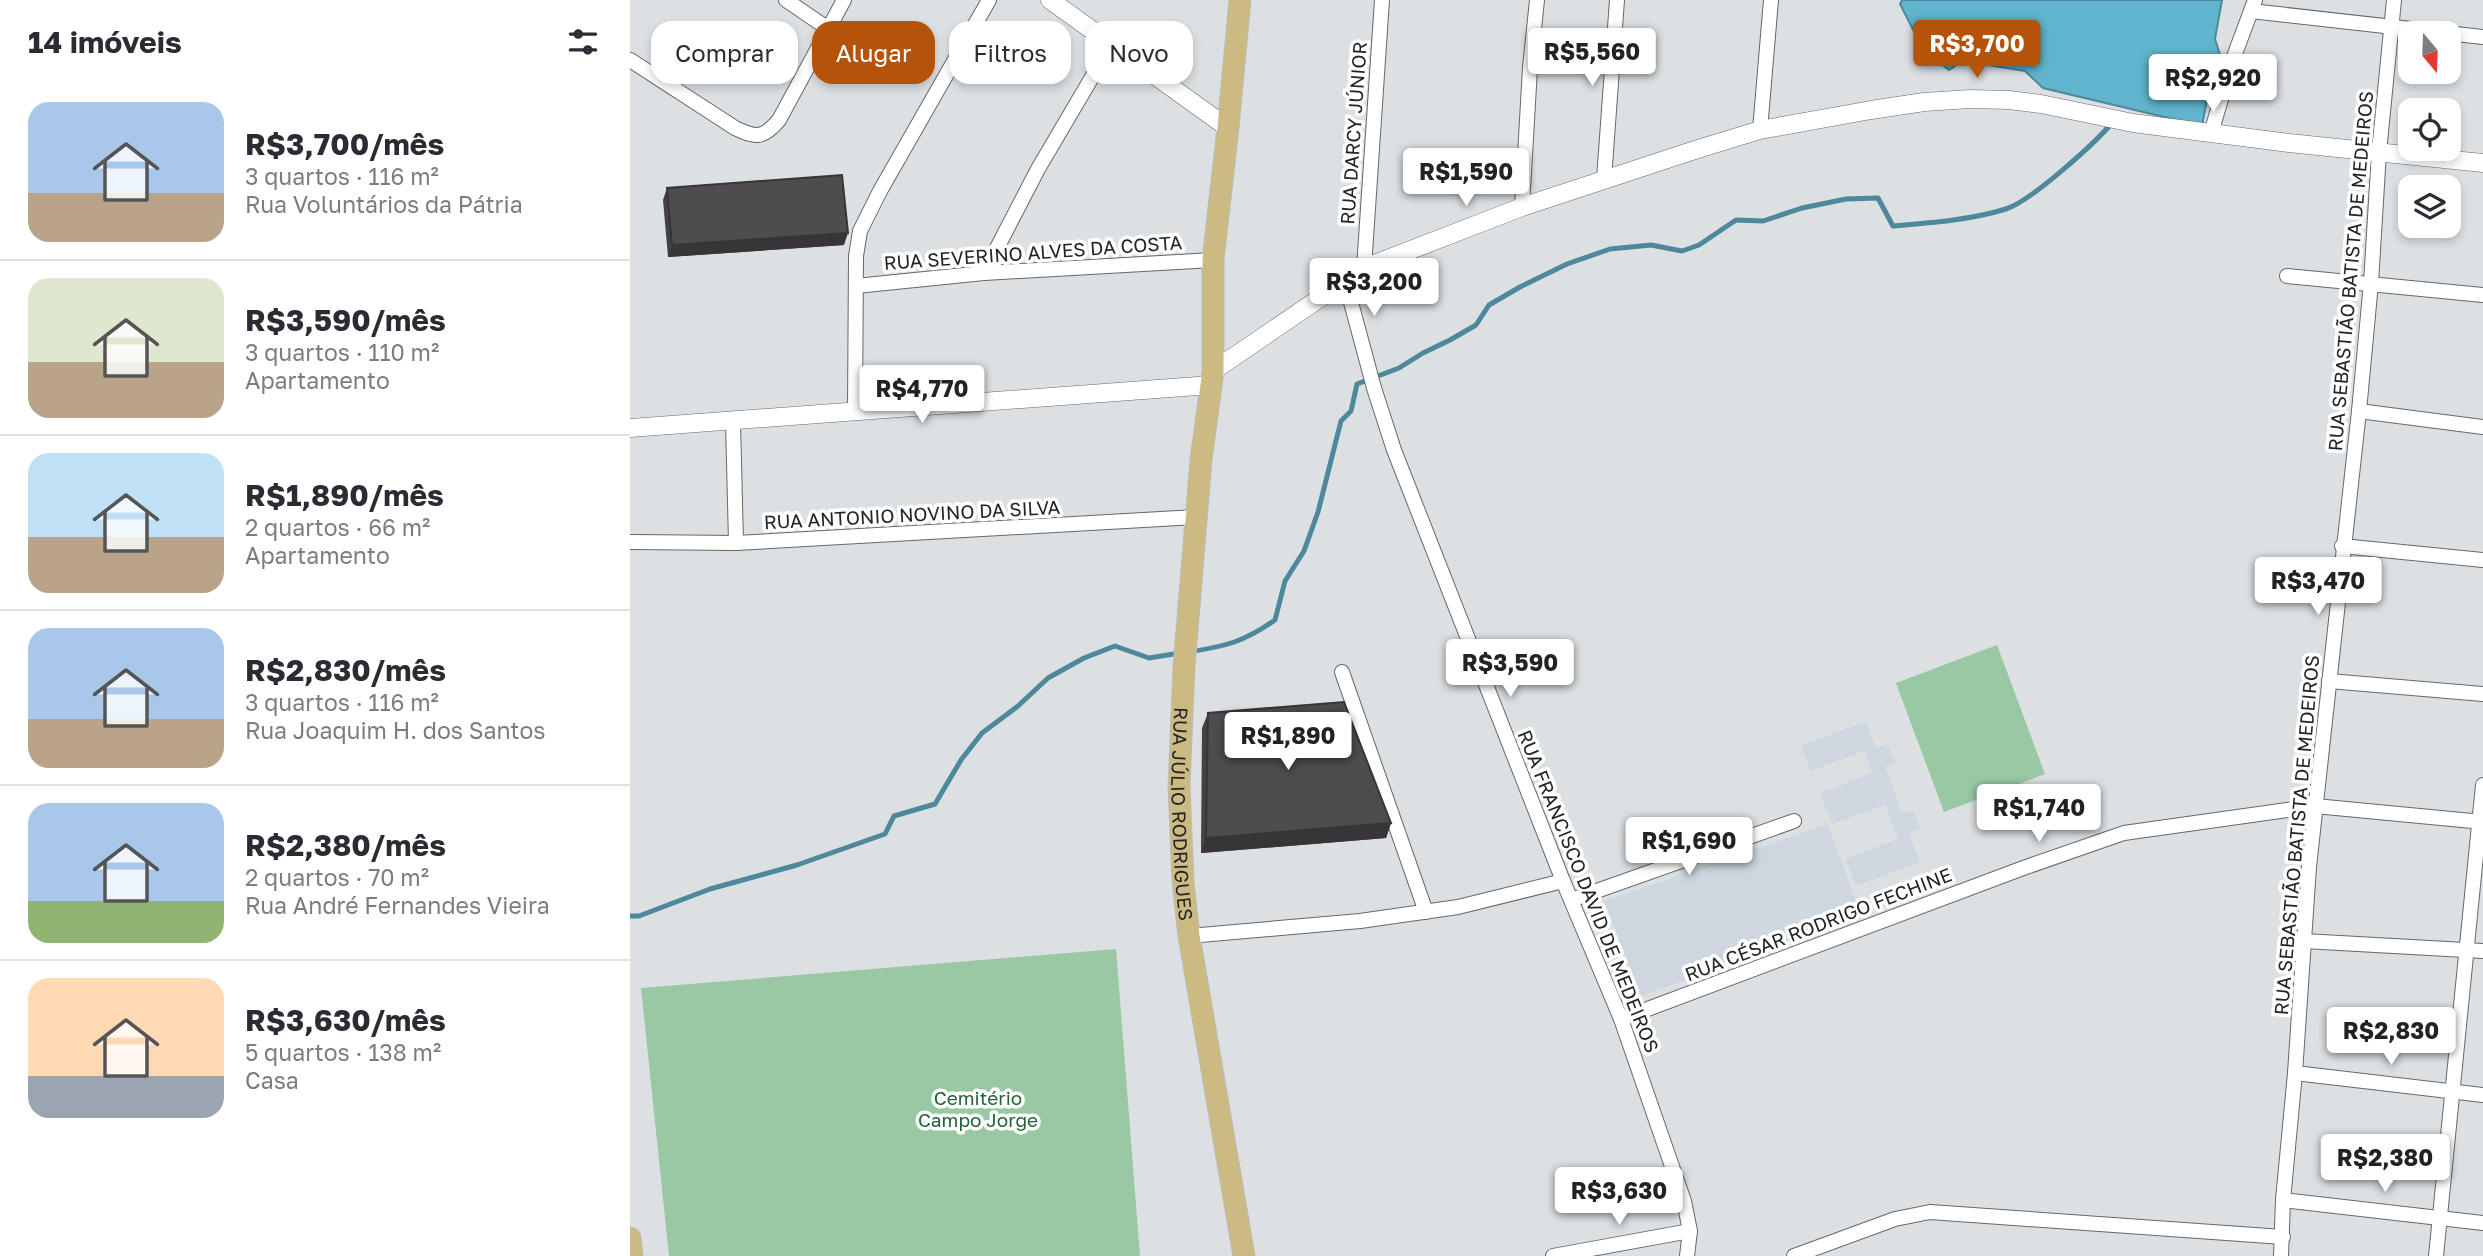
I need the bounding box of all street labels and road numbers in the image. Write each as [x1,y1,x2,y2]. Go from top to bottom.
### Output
street label: RUA DARCY JÚNIOR [1335,41,1371,225]
street label: RUA SEBASTIÃO BATISTA DE MEDEIROS [2323,90,2377,452]
street label: RUA SEVERINO ALVES DA COSTA [883,230,1183,274]
street label: RUA ANTONIO NOVINO DA SILVA [763,495,1061,533]
street label: RUA SEBASTIÃO BATISTA DE MEDEIROS [2269,654,2323,1016]
street label: RUA JÚLIO RODRIGUES [1168,707,1199,922]
street label: RUA FRANCISCO DAVID DE MEDEIROS [1514,726,1664,1056]
street label: RUA CÉSAR RODRIGO FECHINE [1681,862,1955,986]

